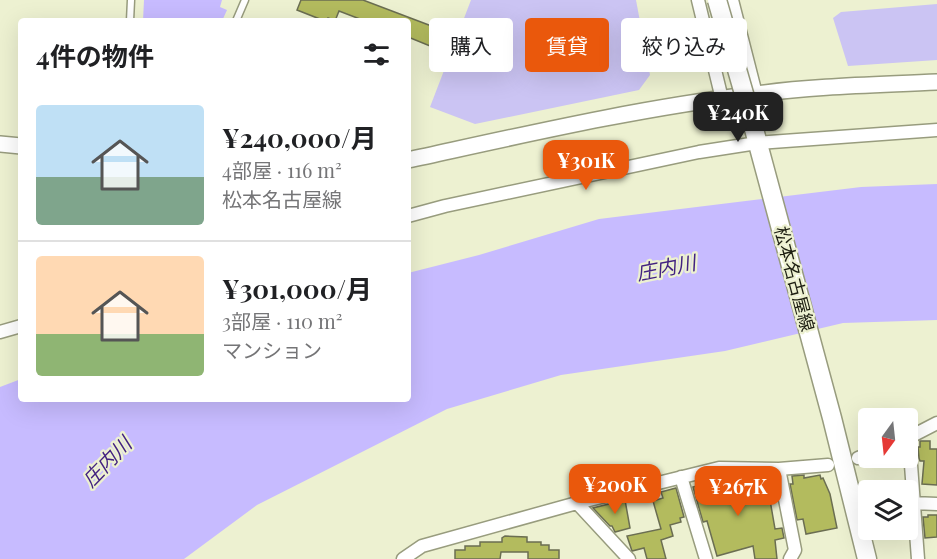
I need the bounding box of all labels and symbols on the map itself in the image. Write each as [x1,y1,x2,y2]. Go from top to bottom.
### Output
pin: ¥240K [696,92,780,143]
pin: ¥301K [544,140,628,191]
street label: 松本名古屋線 [769,223,821,334]
water label: 庄内川 [634,247,700,286]
north arrow [858,408,918,468]
water label: 庄内川 [75,429,138,492]
pin: ¥200K [573,464,657,515]
pin: ¥267K [696,466,780,517]

